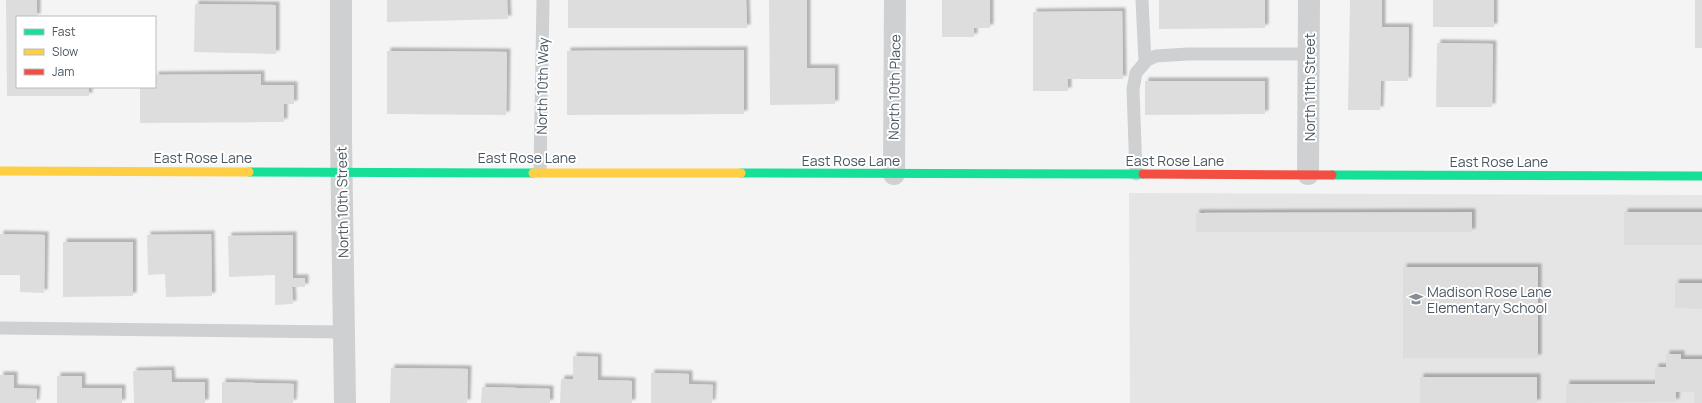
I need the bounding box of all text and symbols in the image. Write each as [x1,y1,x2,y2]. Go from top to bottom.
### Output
legend [16,16,156,88]
text: Fast [52,23,76,40]
street label: North 11th Street [1300,32,1319,141]
street label: North 10th Place [884,34,904,140]
street label: North 10th Way [532,36,552,135]
text: Slow [52,43,78,60]
text: Jam [52,63,74,80]
street label: North 10th Street [332,146,352,258]
street label: East Rose Lane [154,148,252,167]
street label: East Rose Lane [478,148,576,167]
street label: East Rose Lane [802,151,900,170]
street label: East Rose Lane [1126,151,1224,170]
street label: East Rose Lane [1450,152,1548,171]
place label: Madison Rose Lane Elementary School [1427,282,1552,317]
school or university icon: Madison Rose Lane Elementary School [1408,291,1424,307]

